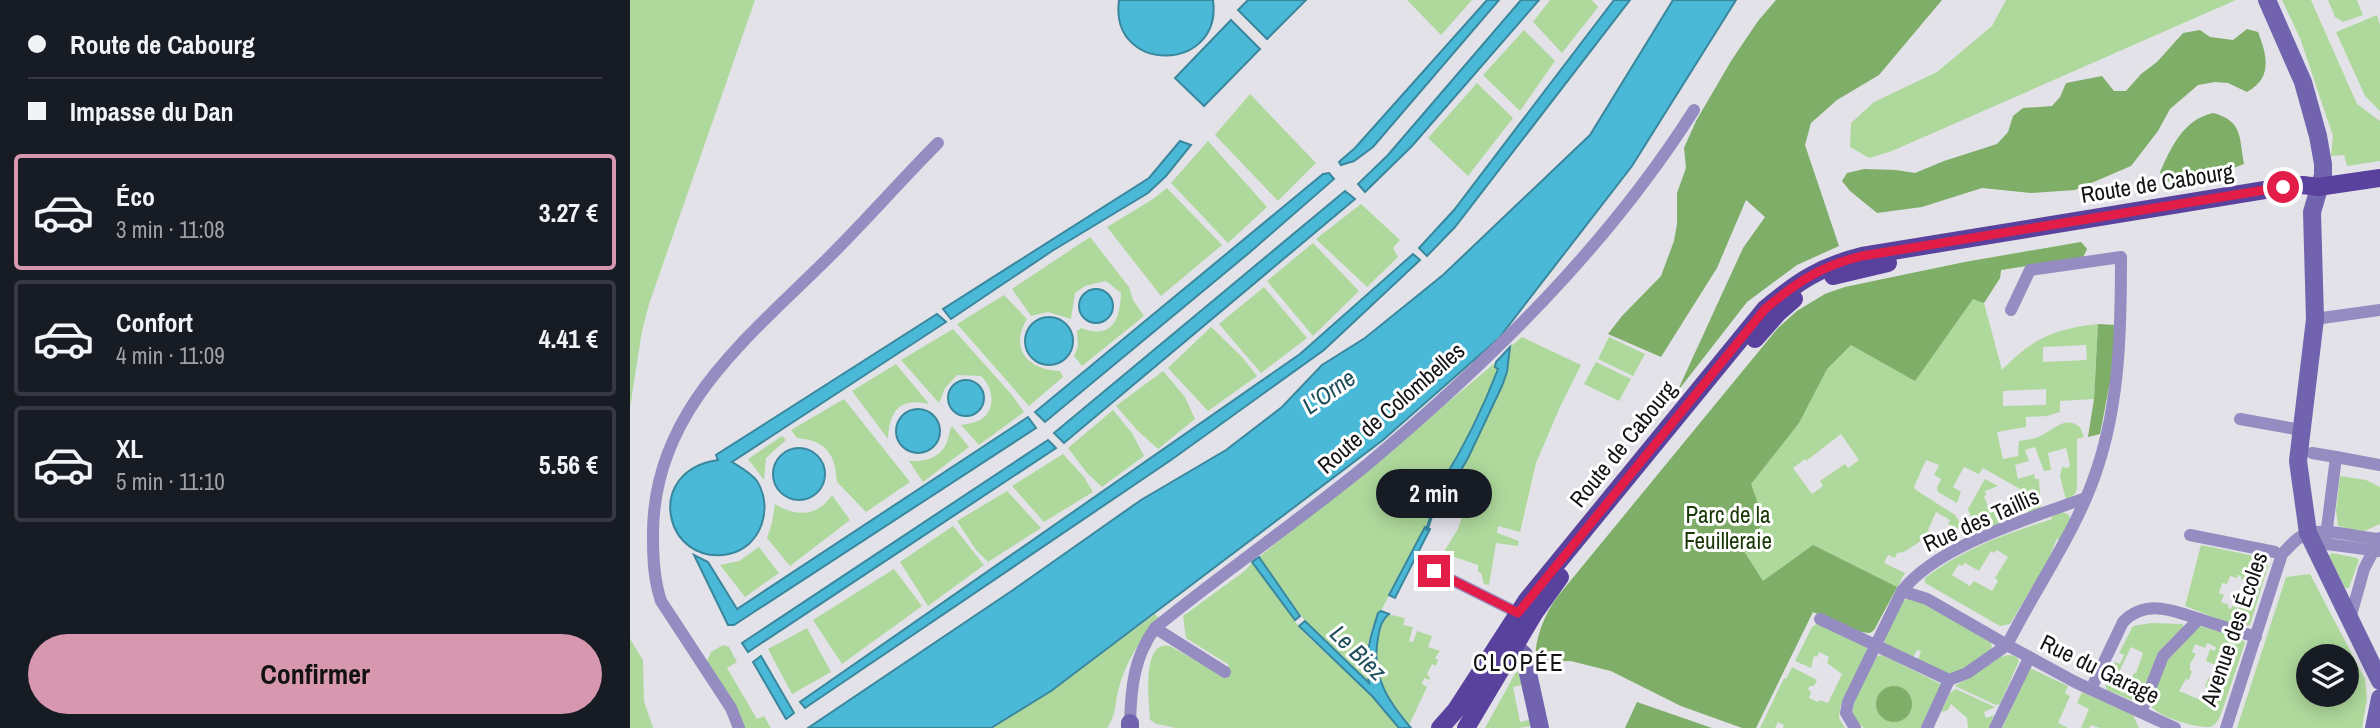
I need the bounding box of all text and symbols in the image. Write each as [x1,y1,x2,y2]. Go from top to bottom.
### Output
text: Route de Cabourg [70,27,255,62]
text: Impasse du Dan [70,94,234,129]
street label: Route de Cabourg [2078,155,2236,210]
route start [2267,171,2299,203]
text: Éco [116,179,155,214]
icon: car [32,181,95,244]
text: 3.27 € [539,195,598,230]
text: 3 min · 11:08 [116,214,225,245]
text: Confort [116,305,193,340]
icon: car [32,307,95,370]
text: 4.41 € [539,321,598,356]
street label: Route de Colombelles [1310,335,1471,480]
text: 4 min · 11:09 [116,340,225,371]
water label: L'Orne [1295,361,1362,421]
street label: Route de Cabourg [1562,374,1683,513]
text: XL [116,431,143,466]
icon: car [32,433,95,496]
text: 5.56 € [539,447,598,482]
text: 5 min · 11:10 [116,466,225,497]
callout: 2 min [1376,470,1492,518]
text: 2 min [1409,478,1459,509]
street label: Rue des Taillis [1918,480,2044,559]
park label: Parc de la Feuilleraie [1684,499,1772,556]
street label: Avenue des Écoles [2192,548,2274,711]
route end [1418,555,1450,587]
water label: Le Biez [1324,618,1394,687]
street label: Rue du Garage [2035,626,2165,711]
button: Confirmer [28,634,602,714]
map controls [2296,644,2359,707]
button: layers [2296,644,2359,707]
district label: CLOPÉE [1473,646,1565,678]

